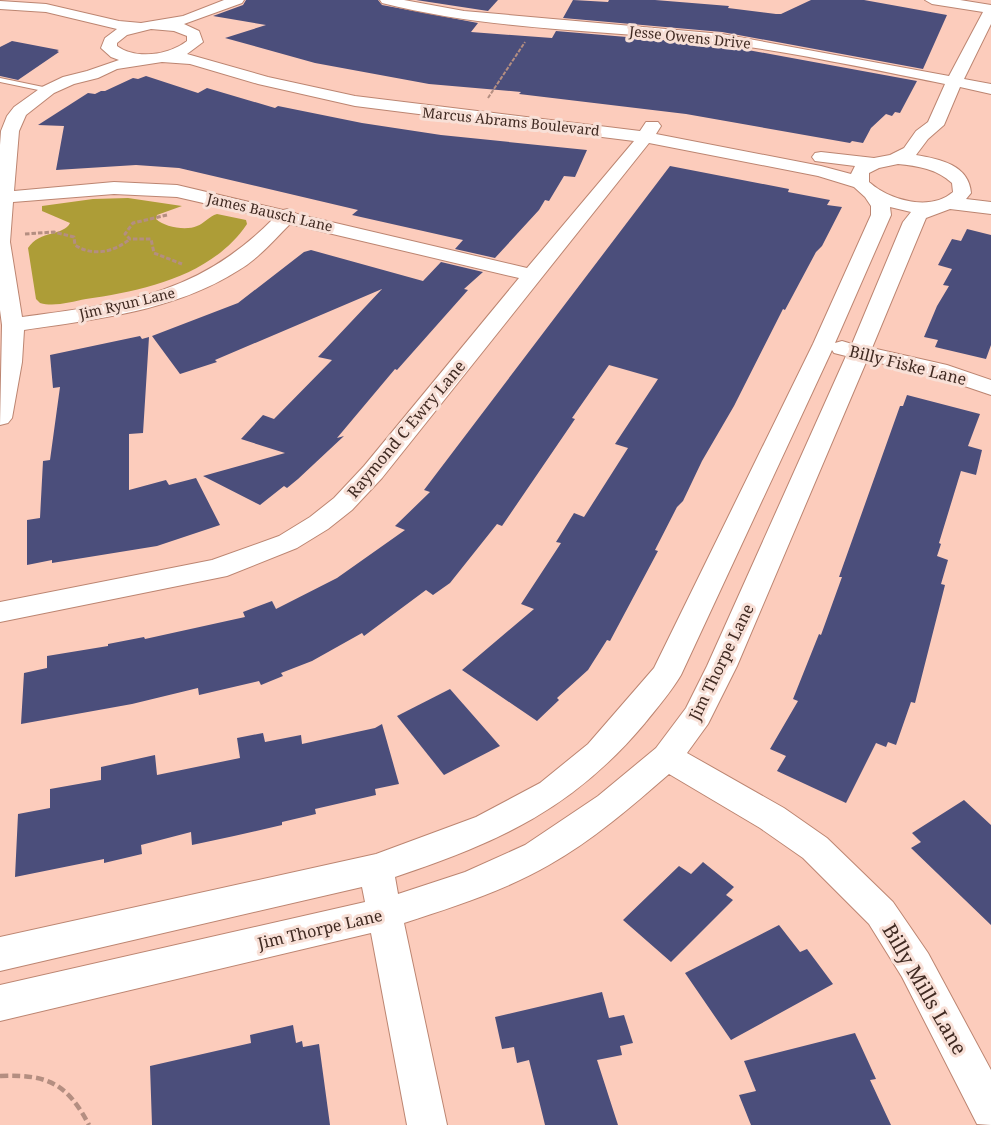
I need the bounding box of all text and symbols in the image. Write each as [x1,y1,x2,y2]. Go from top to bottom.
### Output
street label: Jesse Owens Drive [627,21,752,53]
street label: Marcus Abrams Boulevard [421,102,601,140]
street label: James Bausch Lane [204,188,335,236]
street label: Jim Ryun Lane [76,283,177,323]
street label: Billy Fiske Lane [847,340,969,390]
street label: Raymond C Ewry Lane [342,356,470,502]
street label: Jim Thorpe Lane [683,600,759,725]
street label: Jim Thorpe Lane [255,904,384,954]
street label: Billy Mills Lane [876,918,974,1060]

